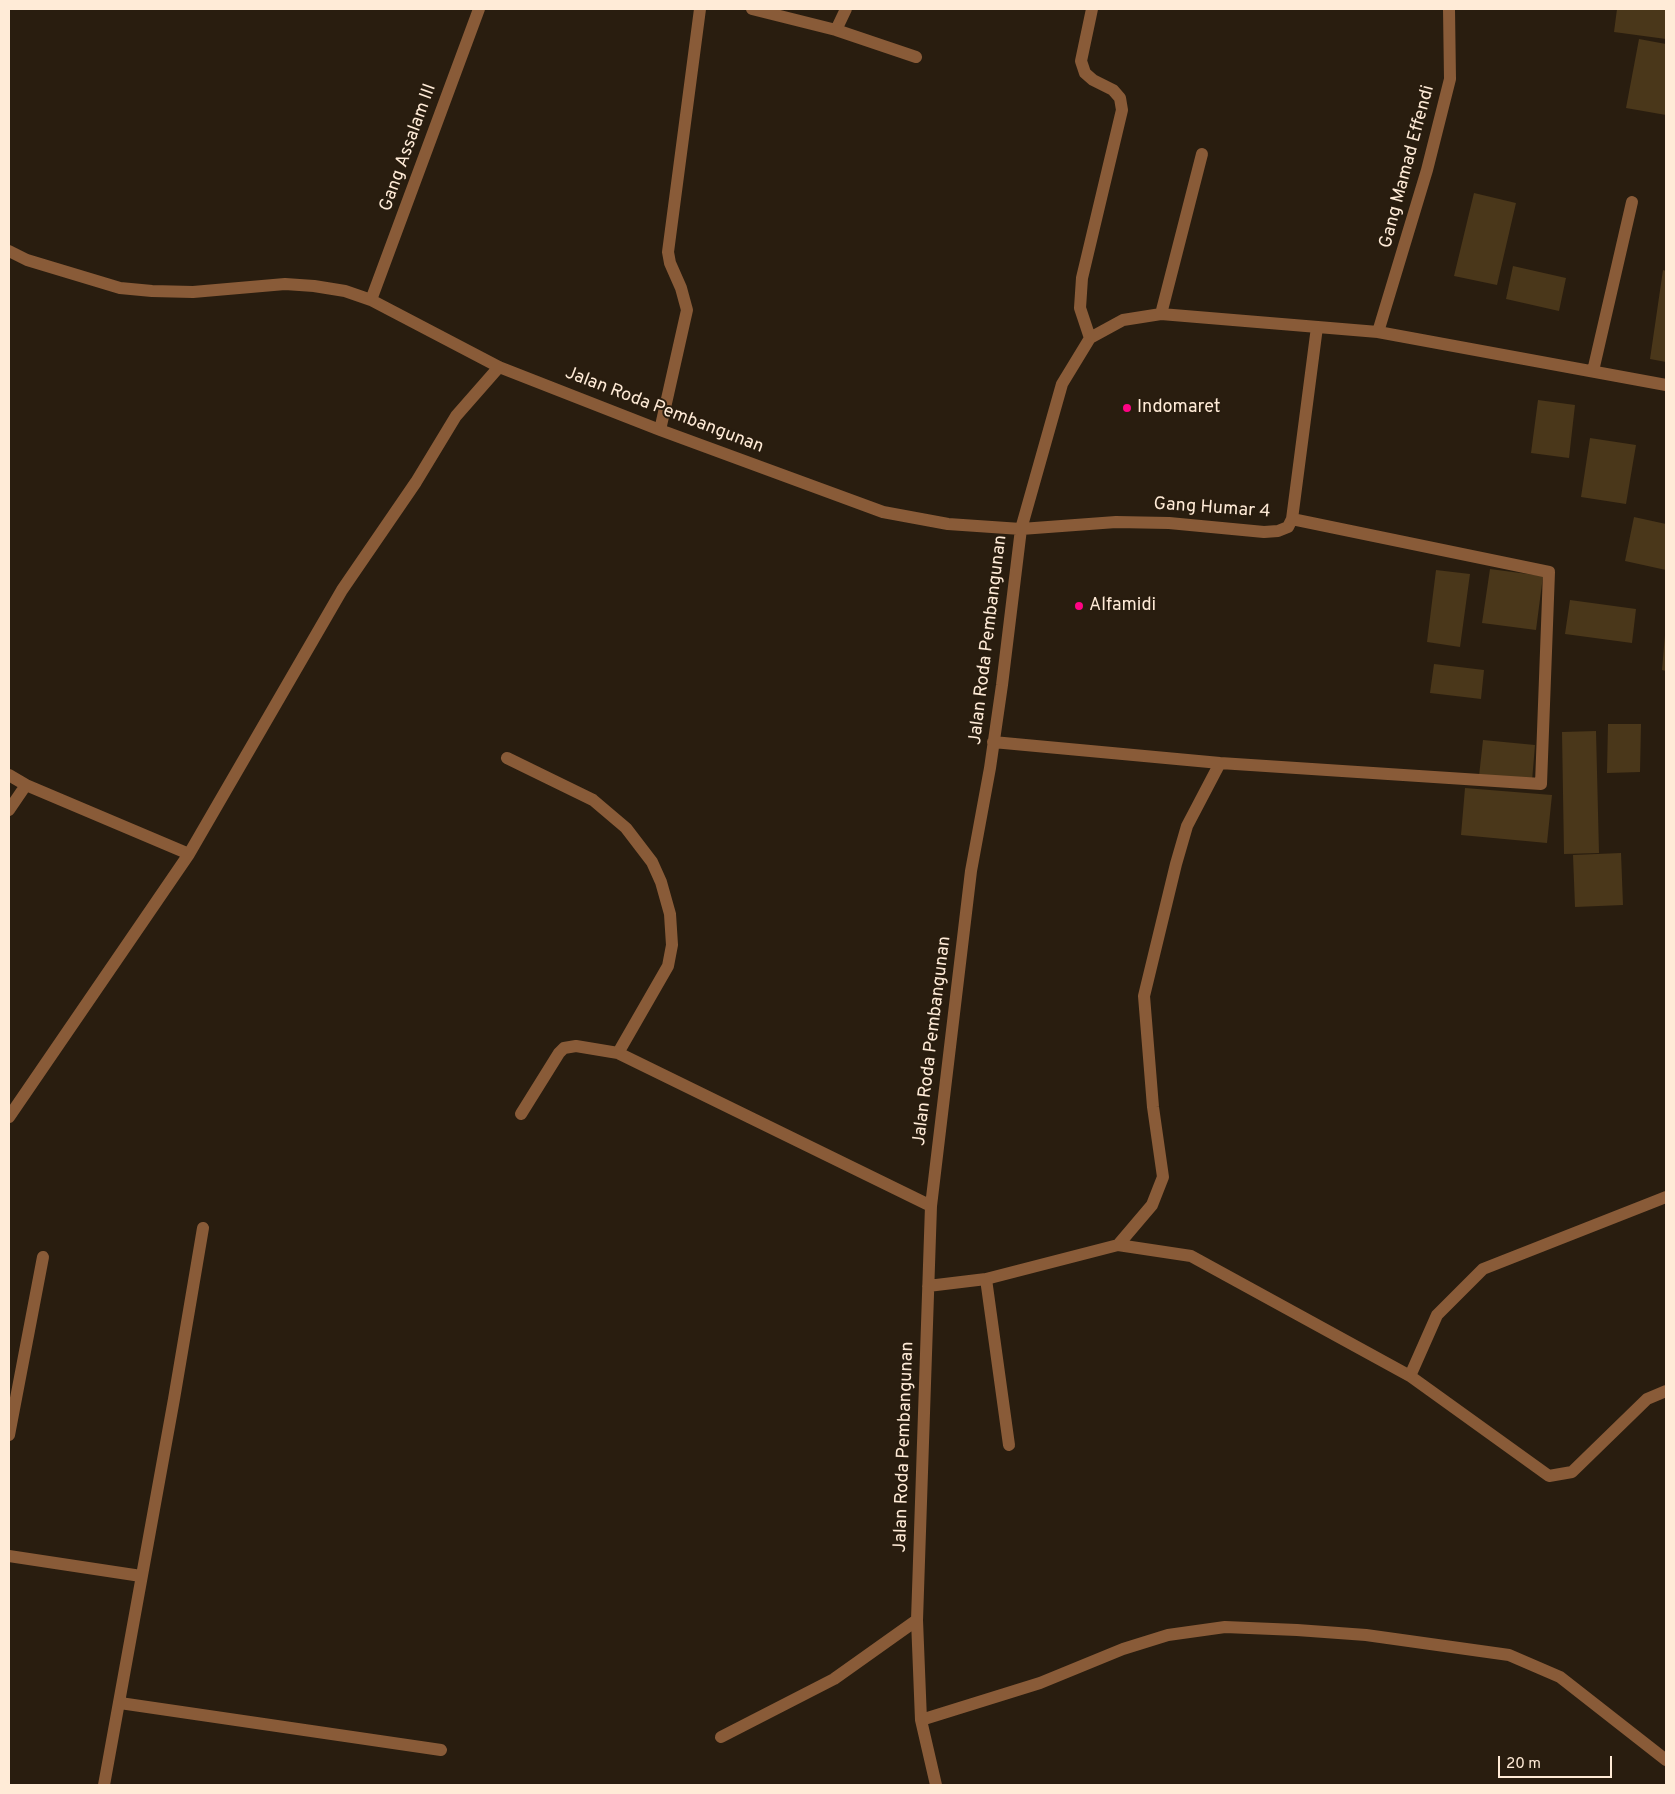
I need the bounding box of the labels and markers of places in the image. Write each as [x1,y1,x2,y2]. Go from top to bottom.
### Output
place label: Indomaret [1137,397,1220,419]
marker: Indomaret [1121,402,1133,414]
place label: Alfamidi [1089,595,1156,617]
marker: Alfamidi [1073,600,1085,612]

